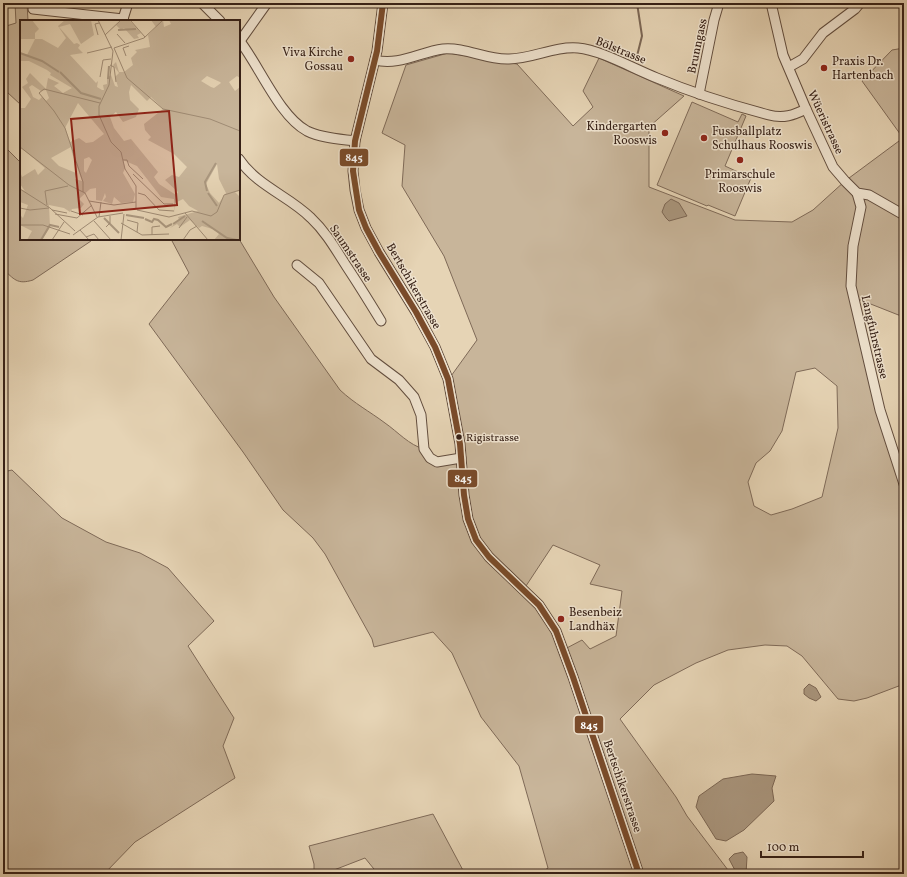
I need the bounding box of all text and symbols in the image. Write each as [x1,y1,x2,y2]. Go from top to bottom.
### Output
street label: Brunngass [684,17,712,75]
inset map [20,20,240,240]
street label: Bölstrasse [593,33,649,69]
place label: Viva Kirche Gossau [282,45,343,75]
marker: Viva Kirche Gossau [346,54,356,64]
place label: Praxis Dr. Hartenbach [832,54,894,84]
marker: Praxis Dr. Hartenbach [819,63,829,73]
street label: Wüeristrasse [803,88,847,157]
place label: Kindergarten Rooswis [587,119,657,149]
place label: Fussballplatz Schulhaus Rooswis [712,124,812,154]
marker: Kindergarten Rooswis [660,128,670,138]
marker: Fussballplatz Schulhaus Rooswis [699,133,709,143]
line badge: 845 [339,148,369,167]
text: 845 [345,151,363,166]
marker: Primarschule Rooswis [735,155,745,165]
place label: Primarschule Rooswis [705,167,776,197]
street label: Saumstrasse [325,222,376,286]
street label: Bertschikerstrasse [382,241,444,333]
street label: Langfuhrstrasse [857,294,891,381]
place label: Rigistrasse [466,431,519,446]
marker: Rigistrasse [454,432,464,442]
line badge: 845 [447,469,478,488]
text: 845 [454,472,472,487]
place label: Besenbeiz Landhäx [569,605,622,635]
marker: Besenbeiz Landhäx [556,614,566,624]
line badge: 845 [574,715,604,734]
text: 845 [580,719,598,734]
street label: Bertschikerstrasse [599,738,645,835]
scale bar [761,833,863,859]
text: 100 m [767,840,800,856]

